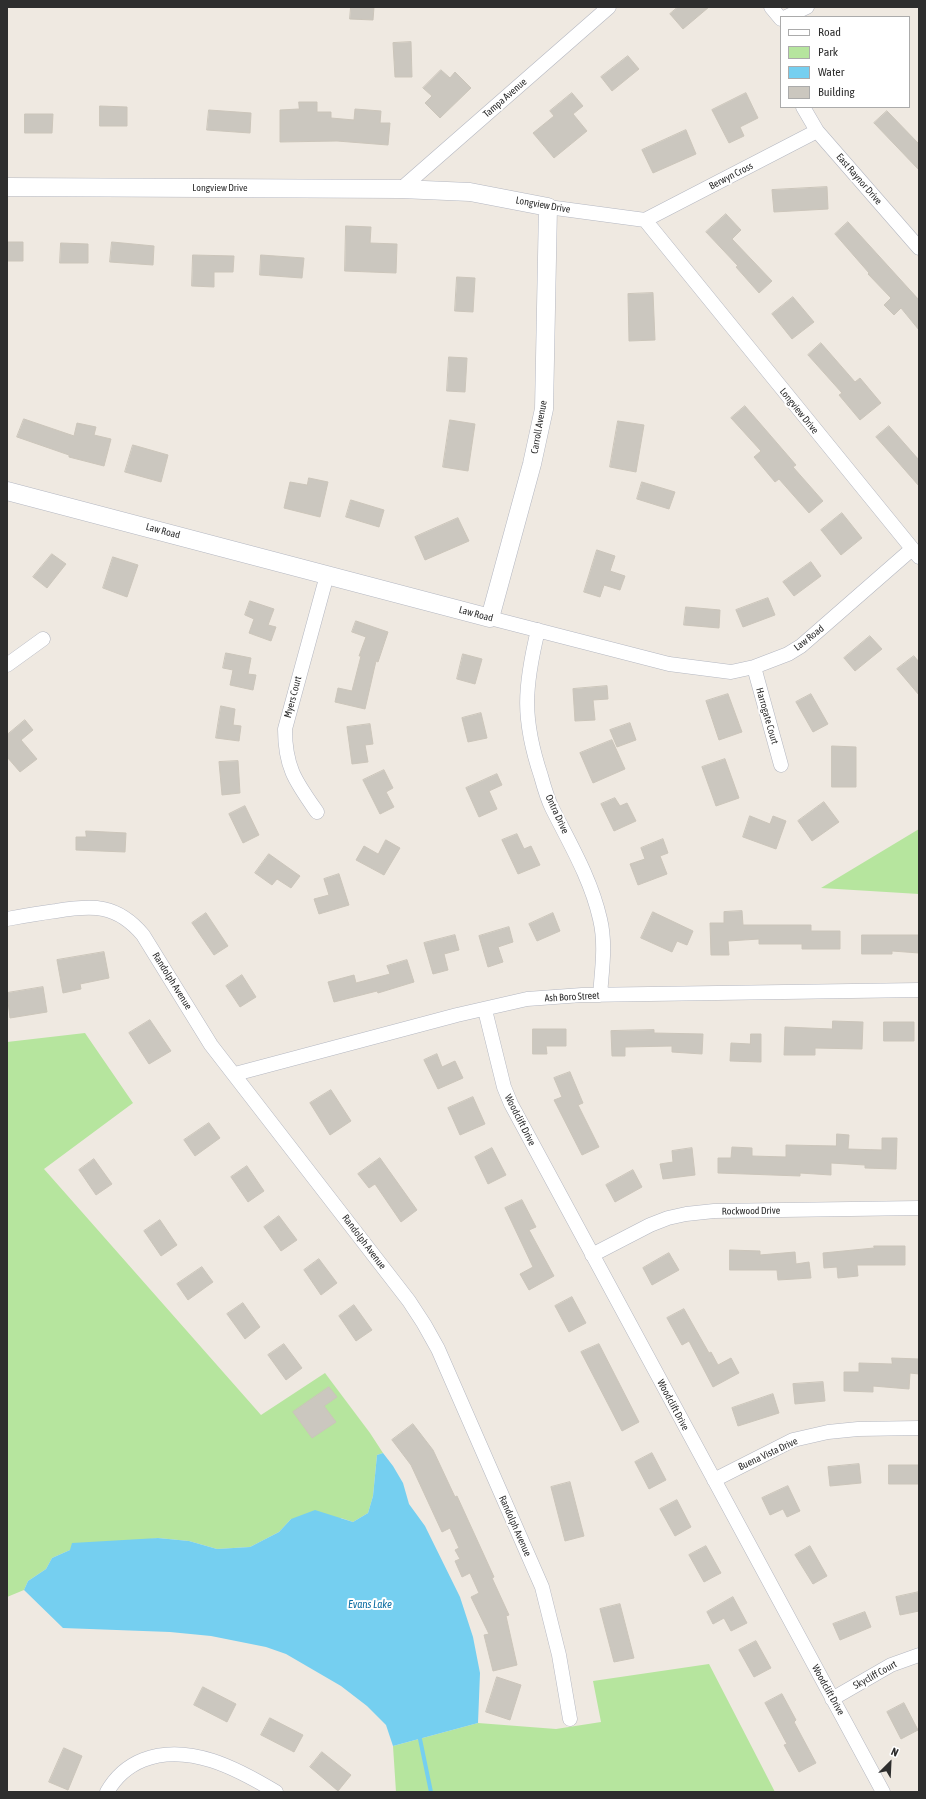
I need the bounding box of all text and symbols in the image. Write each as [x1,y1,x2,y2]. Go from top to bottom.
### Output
legend [780,16,910,108]
text: Road [818,25,841,39]
text: Park [818,45,838,59]
text: Water [818,65,844,79]
street label: Tampa Avenue [481,76,529,120]
text: Building [818,85,855,99]
street label: East Raynor Drive [834,151,884,207]
street label: Berwyn Cross [707,160,755,192]
street label: Longview Drive [192,182,248,194]
street label: Longview Drive [515,194,571,216]
street label: Longview Drive [777,386,821,436]
street label: Carroll Avenue [528,399,550,455]
street label: Law Road [145,521,181,541]
street label: Law Road [458,604,494,624]
street label: Law Road [792,623,826,653]
street label: Myers Court [282,675,304,719]
street label: Harrogate Court [753,686,781,746]
street label: Ontra Drive [543,793,571,835]
street label: Randolph Avenue [150,950,194,1012]
street label: Ash Boro Street [544,990,600,1004]
street label: Woodclift Drive [502,1092,538,1148]
street label: Rockwood Drive [722,1204,780,1218]
street label: Randolph Avenue [340,1212,388,1272]
street label: Woodclift Drive [655,1377,691,1433]
street label: Buena Vista Drive [736,1435,800,1473]
street label: Randolph Avenue [496,1494,534,1558]
water label: Evans Lake [348,1598,392,1612]
street label: Skycliff Court [851,1658,899,1692]
street label: Woodclift Drive [809,1663,847,1717]
north arrow [870,1743,910,1783]
text: N [889,1745,900,1759]

